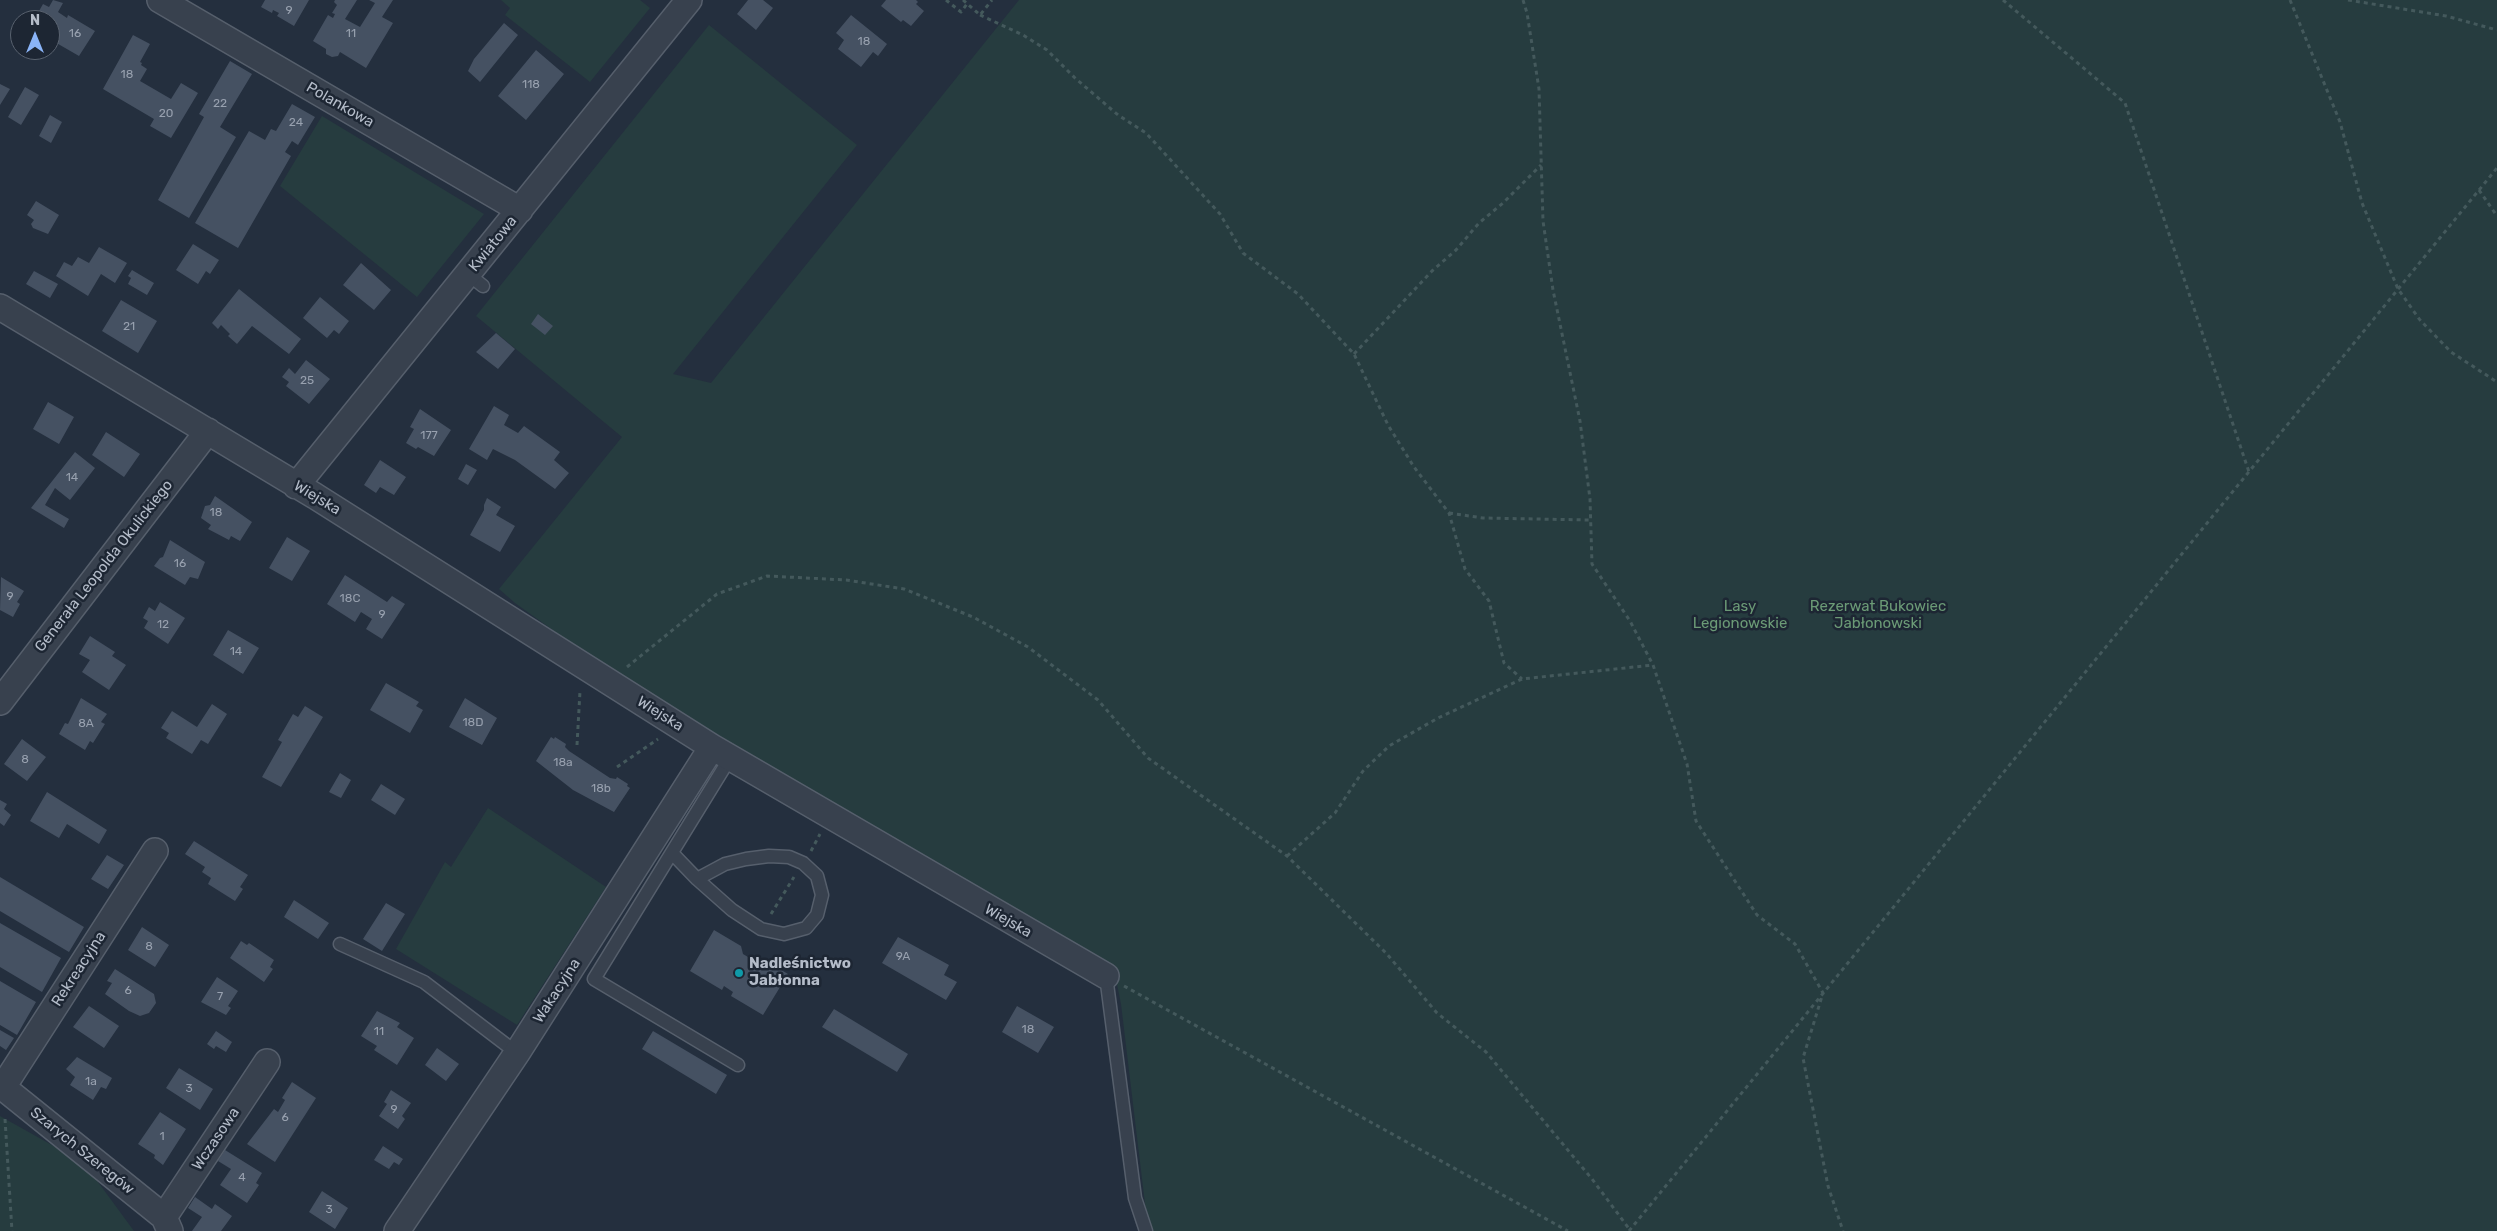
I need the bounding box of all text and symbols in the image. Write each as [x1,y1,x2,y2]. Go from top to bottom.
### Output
house number: 9 [285,4,293,18]
north arrow [10,10,60,60]
text: N [30,12,40,29]
house number: 16 [69,27,81,41]
house number: 11 [346,27,356,41]
house number: 18 [858,35,870,49]
house number: 18 [121,68,133,82]
street label: Polankowa [303,78,377,132]
house number: 118 [522,78,540,92]
house number: 22 [213,97,227,111]
house number: 20 [159,107,173,121]
house number: 24 [289,116,303,130]
street label: Kwiatowa [465,212,521,276]
house number: 21 [123,320,135,334]
house number: 25 [300,374,314,388]
house number: 177 [420,429,438,443]
house number: 14 [66,471,78,485]
street label: Generała Leopolda Okulickiego [31,476,177,656]
street label: Wiejska [290,477,344,519]
house number: 18 [210,506,222,520]
house number: 16 [174,557,186,571]
house number: 9 [6,590,14,604]
house number: 18C [340,592,360,606]
park label: Lasy Legionowskie [1693,598,1787,633]
park label: Rezerwat Bukowiec Jabłonowski [1810,598,1946,633]
house number: 9 [378,608,386,622]
house number: 12 [157,618,169,632]
house number: 14 [230,645,242,659]
street label: Wiejska [633,693,687,735]
house number: 18D [462,716,484,730]
house number: 8A [78,717,94,731]
house number: 8 [21,753,29,767]
house number: 18a [553,756,573,770]
house number: 18b [591,782,611,796]
street label: Wiejska [981,900,1035,942]
street label: Rekreacyjna [48,928,110,1010]
house number: 8 [145,940,153,954]
house number: 9A [896,950,910,964]
street label: Wakacyjna [529,955,585,1027]
place label: Nadleśnictwo Jabłonna [749,955,851,990]
marker: Nadleśnictwo Jabłonna [733,967,745,979]
house number: 6 [124,984,132,998]
house number: 7 [217,990,223,1004]
house number: 18 [1022,1023,1034,1037]
house number: 11 [374,1025,384,1039]
house number: 1a [85,1075,97,1089]
house number: 3 [185,1082,193,1096]
house number: 9 [390,1103,398,1117]
street label: Szarych Szeregów [26,1104,138,1198]
street label: Wczasowa [188,1104,244,1174]
house number: 6 [281,1111,289,1125]
house number: 1 [159,1130,165,1144]
house number: 4 [238,1171,246,1185]
house number: 3 [325,1203,333,1217]

